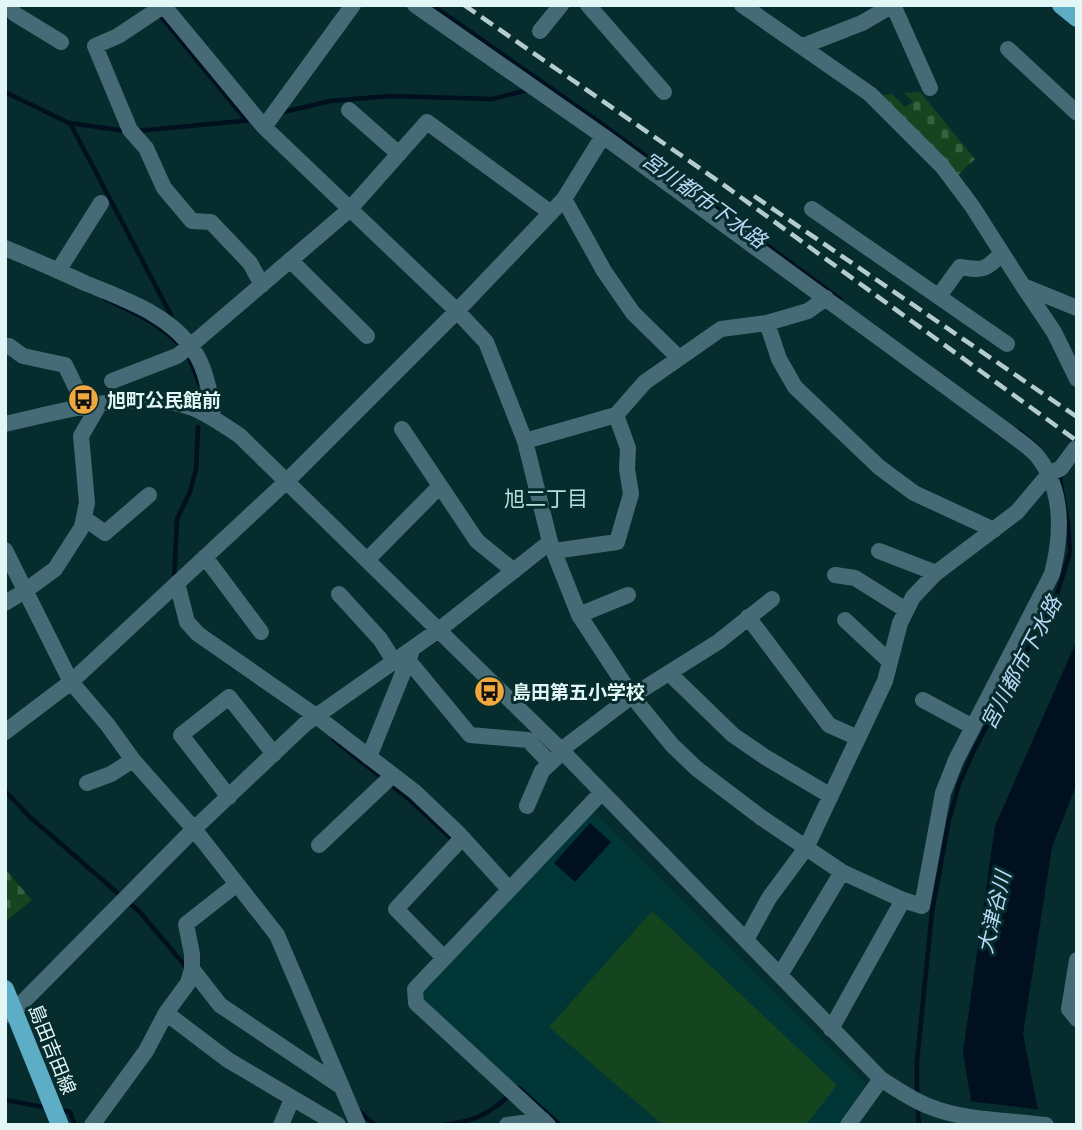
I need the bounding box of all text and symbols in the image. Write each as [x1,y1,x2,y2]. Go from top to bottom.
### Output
water label: 宮川都市下水路 [638,146,773,253]
bus stop icon: 旭町公民館前 [67,382,101,416]
place label: 旭町公民館前 [107,388,221,411]
district label: 旭二丁目 [504,485,588,510]
water label: 宮川都市下水路 [974,589,1066,733]
bus stop icon: 島田第五小学校 [472,674,506,708]
place label: 島田第五小学校 [512,680,645,703]
water label: 大津谷川 [971,866,1015,956]
street label: 島田吉田線 [25,1001,81,1097]

